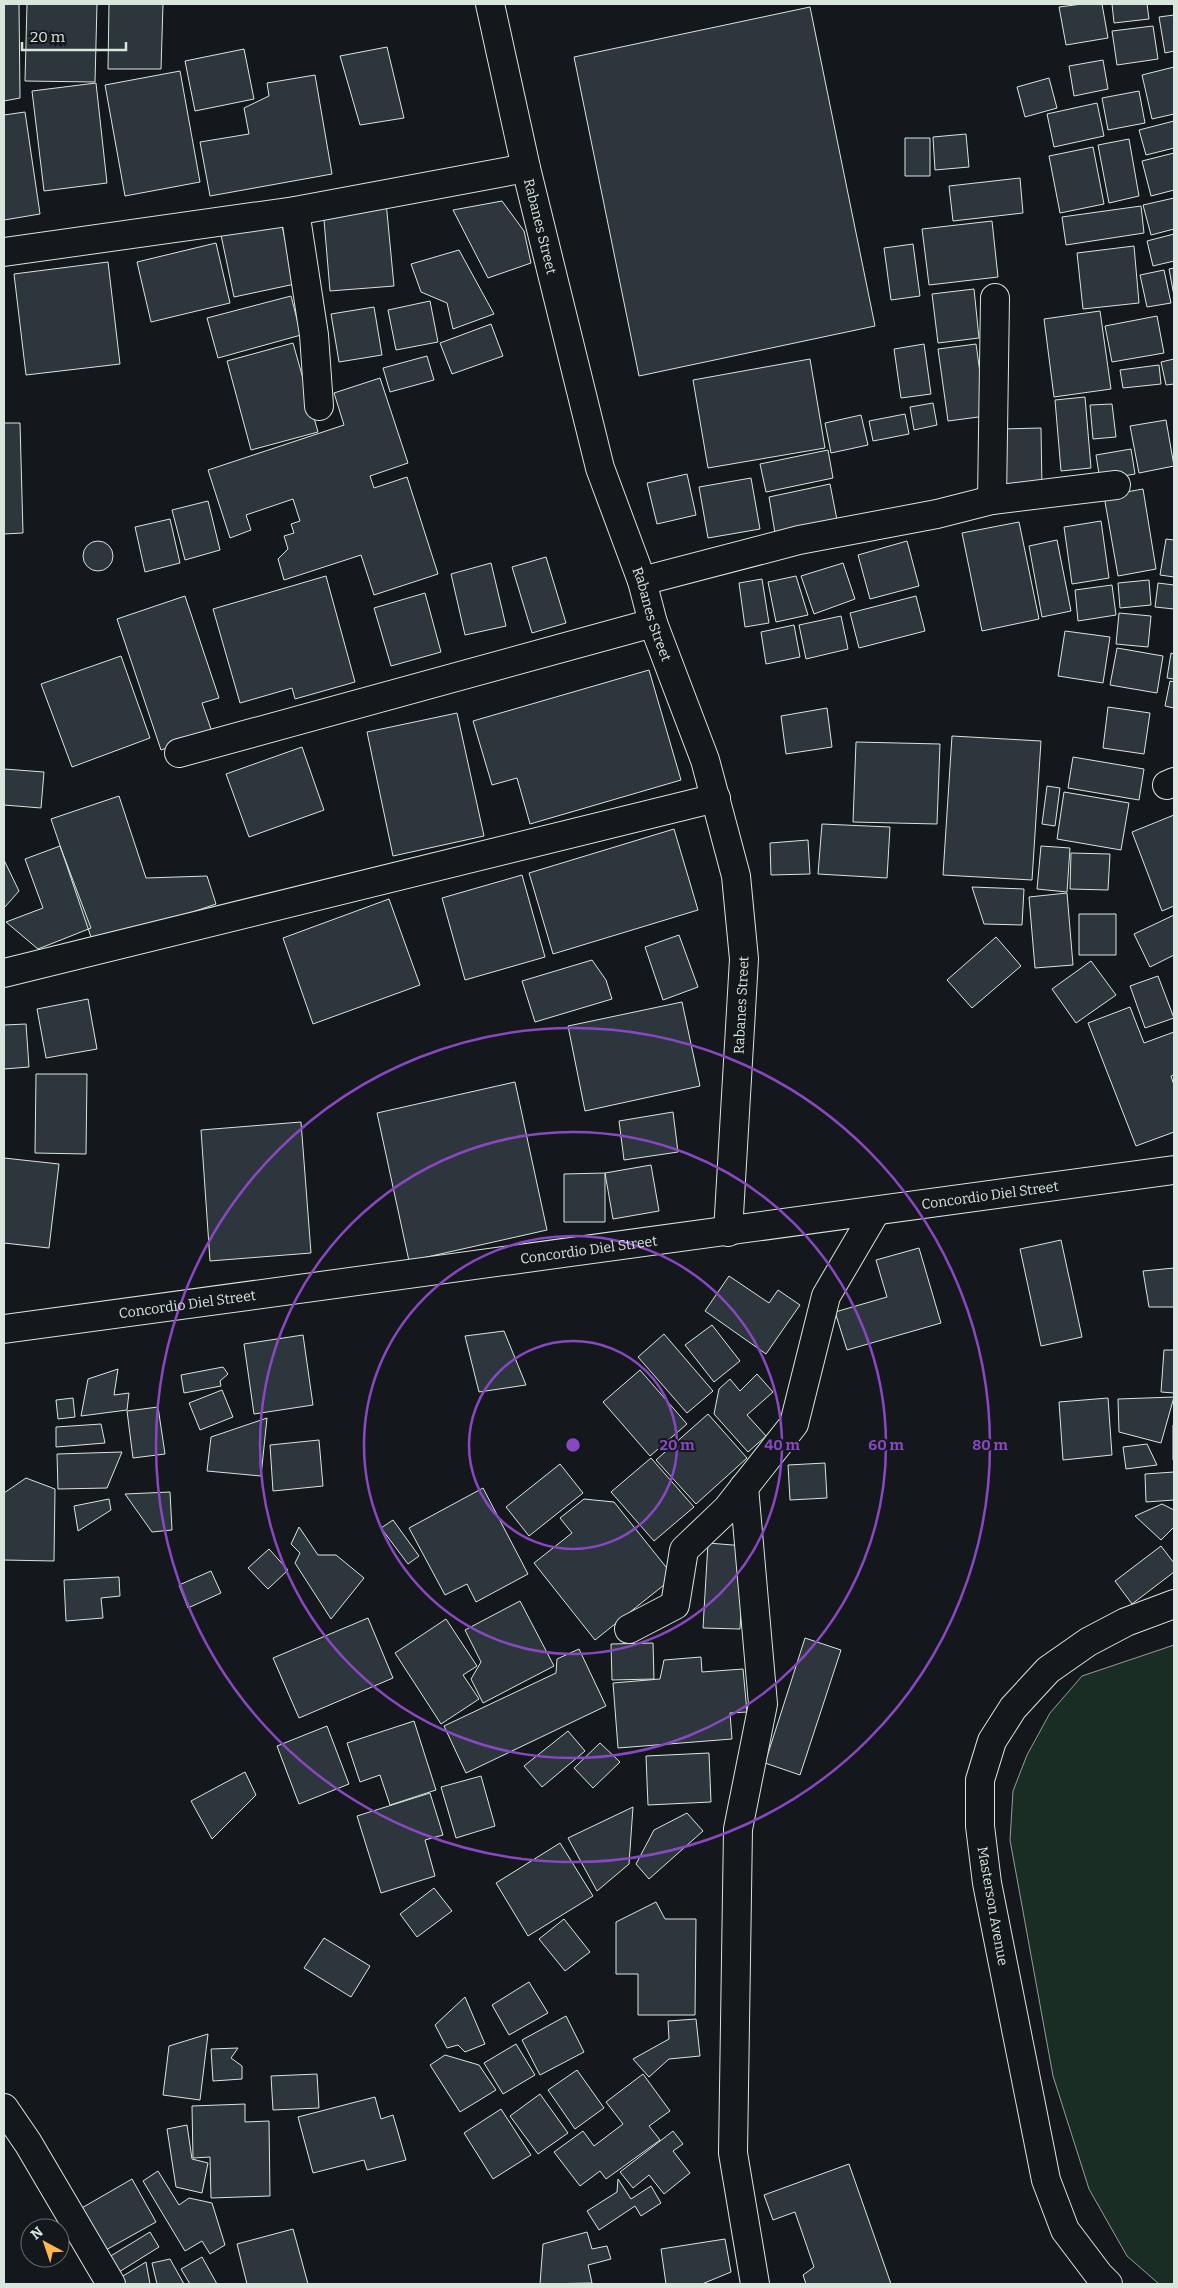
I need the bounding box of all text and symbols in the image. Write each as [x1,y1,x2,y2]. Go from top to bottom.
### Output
scale bar [22,20,126,52]
text: 20 m [30,28,66,46]
street label: Rabanes Street [520,177,560,276]
street label: Rabanes Street [629,565,675,664]
street label: Rabanes Street [730,956,753,1054]
street label: Concordio Diel Street [920,1178,1060,1213]
street label: Concordio Diel Street [519,1232,658,1268]
street label: Concordio Diel Street [118,1287,257,1322]
centre of rings [564,1436,582,1454]
text: 20 m [660,1436,695,1454]
text: 40 m [764,1436,801,1454]
text: 60 m [868,1436,904,1454]
text: 80 m [972,1436,1008,1454]
street label: Masterson Avenue [974,1845,1011,1967]
north arrow [20,2218,70,2268]
text: N [27,2223,47,2243]

